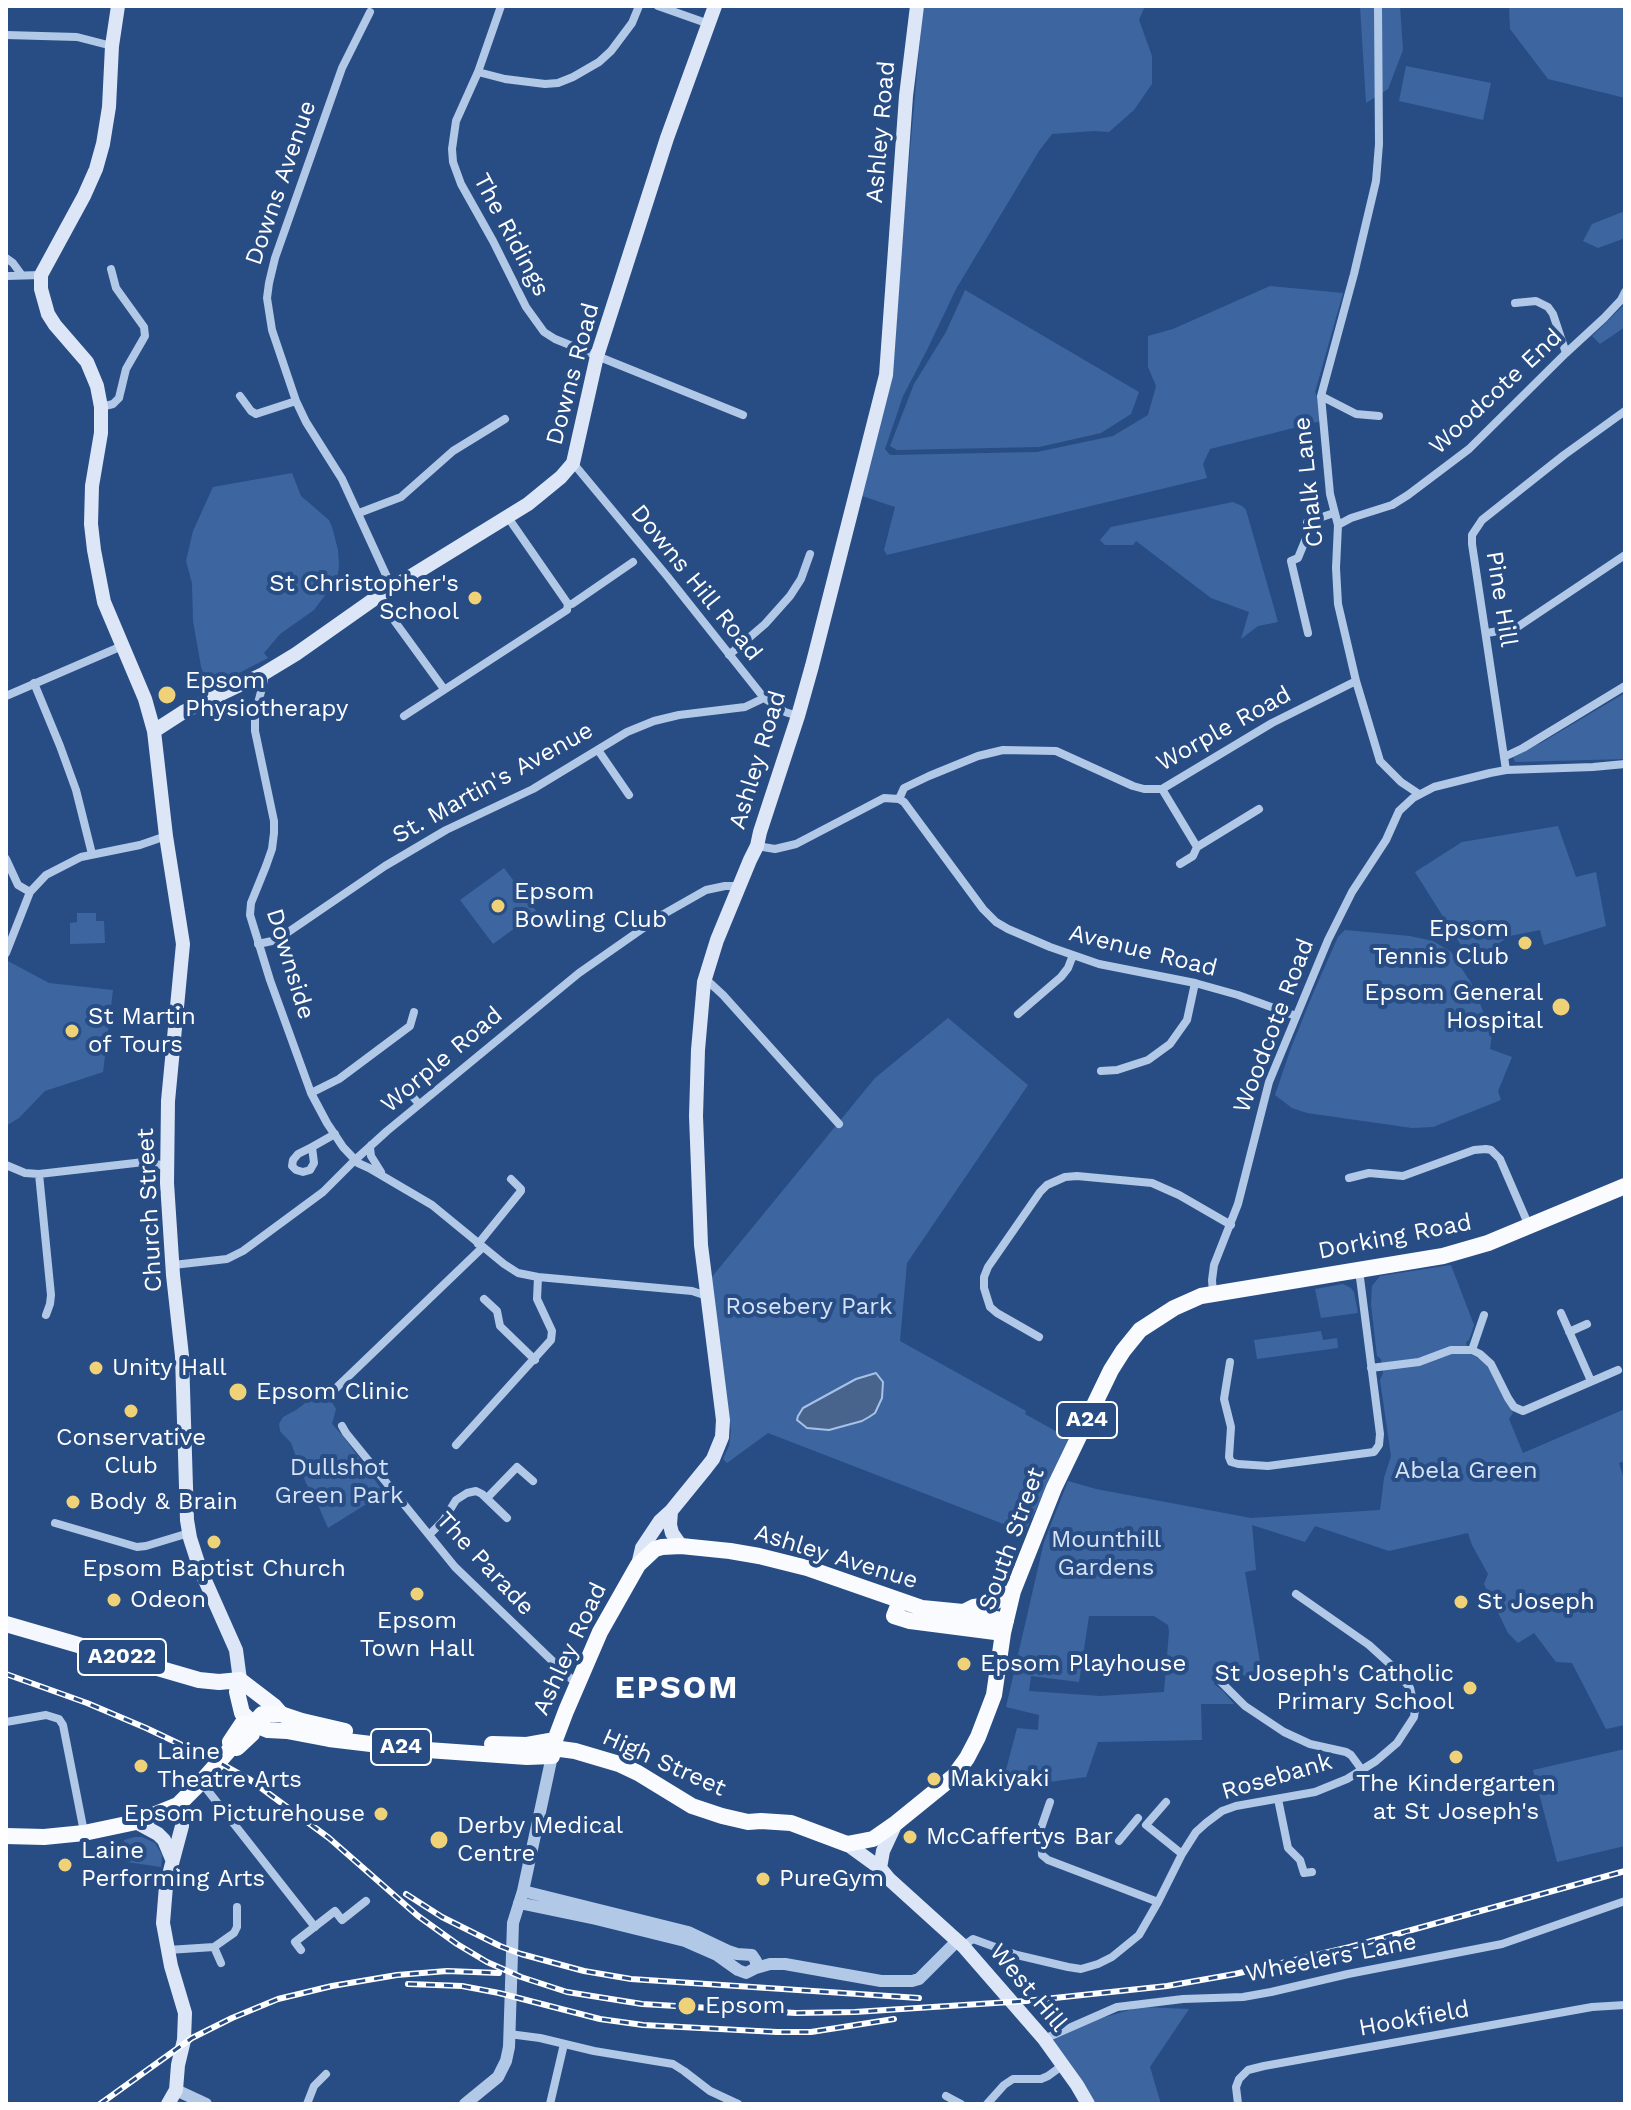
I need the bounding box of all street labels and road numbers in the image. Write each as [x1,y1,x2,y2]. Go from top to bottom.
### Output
street label: Ashley Road [860,60,902,204]
street label: Downs Avenue [239,97,323,269]
street label: The Ridings [467,169,555,301]
street label: Downs Road [540,300,606,448]
street label: Woodcote End [1424,323,1568,461]
street label: Chalk Lane [1288,416,1330,548]
street label: Downs Hill Road [624,499,768,667]
street label: Pine Hill [1479,549,1523,649]
street label: Worple Road [1152,680,1296,778]
street label: Ashley Road [723,687,793,833]
street label: St. Martin's Avenue [388,716,598,850]
street label: Downside [260,905,320,1023]
street label: Avenue Road [1066,919,1220,983]
street label: Woodcote Road [1228,935,1320,1117]
street label: Worple Road [376,1001,508,1119]
street label: Church Street [131,1127,169,1293]
street label: Dorking Road [1316,1208,1474,1266]
road number: A24 [1057,1402,1117,1438]
street label: South Street [973,1464,1051,1614]
street label: The Parade [430,1506,540,1622]
street label: Ashley Avenue [751,1518,921,1596]
street label: Ashley Road [527,1578,613,1720]
road number: A2022 [78,1639,166,1675]
street label: High Street [598,1723,730,1803]
road number: A24 [371,1729,431,1765]
street label: Rosebank [1218,1748,1336,1806]
street label: Wheelers Lane [1243,1927,1419,1989]
street label: West Hill [983,1938,1073,2038]
street label: Hookfield [1356,1995,1472,2043]

